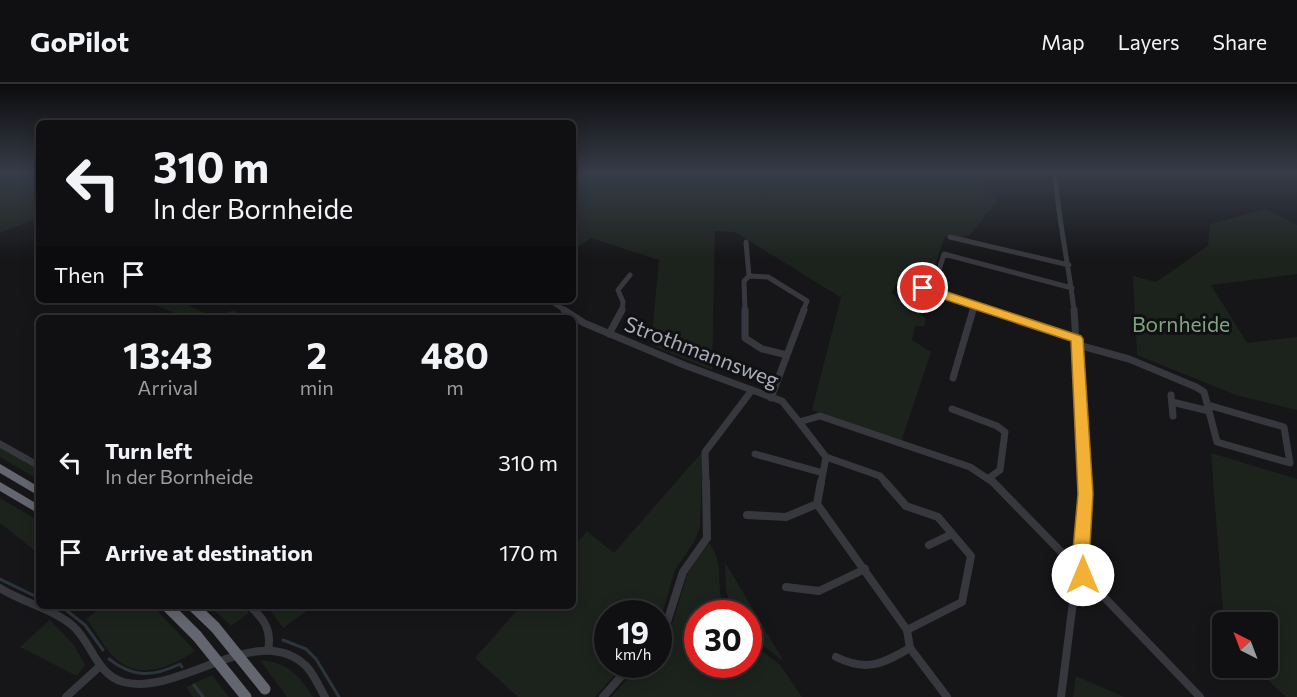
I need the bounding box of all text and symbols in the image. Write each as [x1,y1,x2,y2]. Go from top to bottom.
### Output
text: GoPilot [30,24,129,58]
text: Map [1041,29,1085,54]
text: Layers [1118,29,1180,54]
text: Share [1213,29,1267,54]
text: 310 m [153,140,269,192]
icon: left [54,144,132,222]
text: In der Bornheide [153,192,353,225]
icon: arrive [117,258,150,291]
text: Then [54,261,105,288]
pin [897,262,948,313]
icon: arrive [906,271,939,304]
street label: Strothmannsweg [621,310,783,392]
park label: Bornheide [1132,311,1230,336]
text: 13:43 [123,332,213,376]
text: 2 [307,332,327,376]
text: 480 [421,332,489,376]
text: Arrival [138,375,198,399]
text: min [300,375,334,399]
text: m [446,375,464,399]
text: Turn left [105,437,192,464]
icon: left [54,446,87,479]
text: 310 m [498,449,558,476]
text: In der Bornheide [105,464,253,488]
icon: arrive [54,536,87,569]
text: Arrive at destination [105,539,313,566]
text: 170 m [499,539,558,566]
position arrow [1051,543,1115,607]
speed limit sign: 30 [684,600,762,678]
north arrow [1212,612,1278,678]
map controls [1212,612,1278,678]
text: 19 [617,613,649,650]
text: km/h [615,645,651,663]

